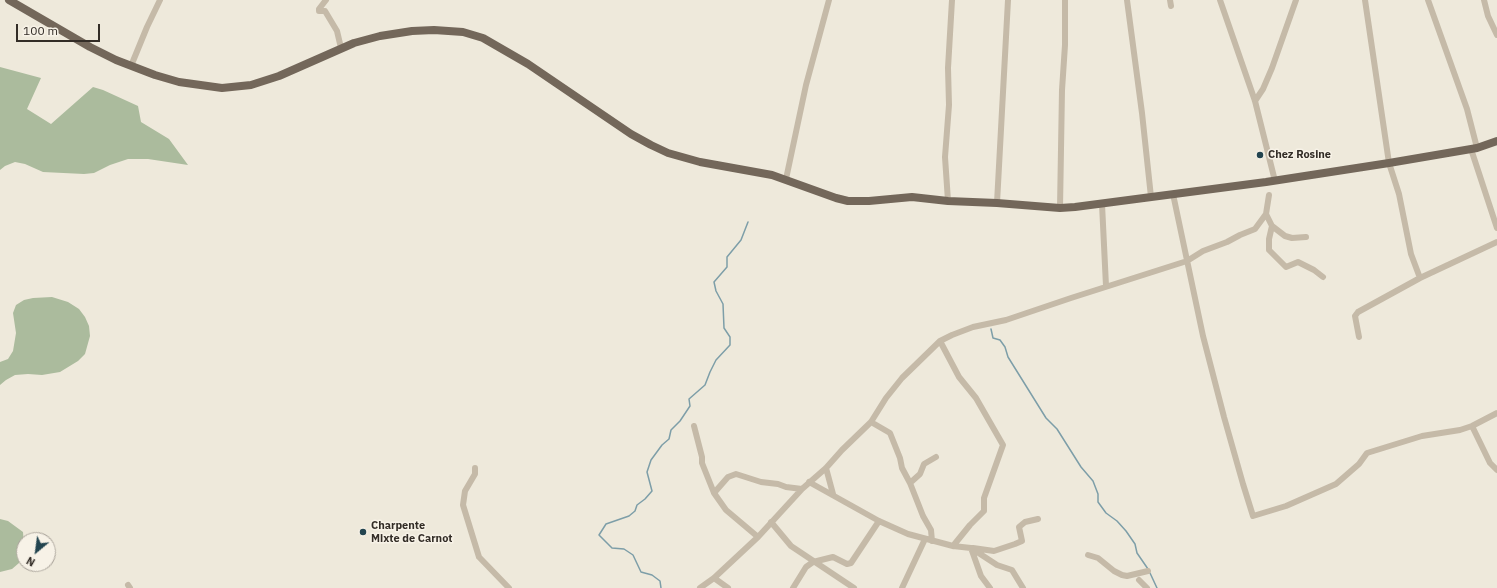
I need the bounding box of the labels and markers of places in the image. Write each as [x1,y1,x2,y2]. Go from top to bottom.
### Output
place label: Chez Rosine [1268,148,1331,162]
marker: Chez Rosine [1255,150,1265,160]
place label: Charpente Mixte de Carnot [371,519,452,545]
marker: Charpente Mixte de Carnot [358,527,368,537]

